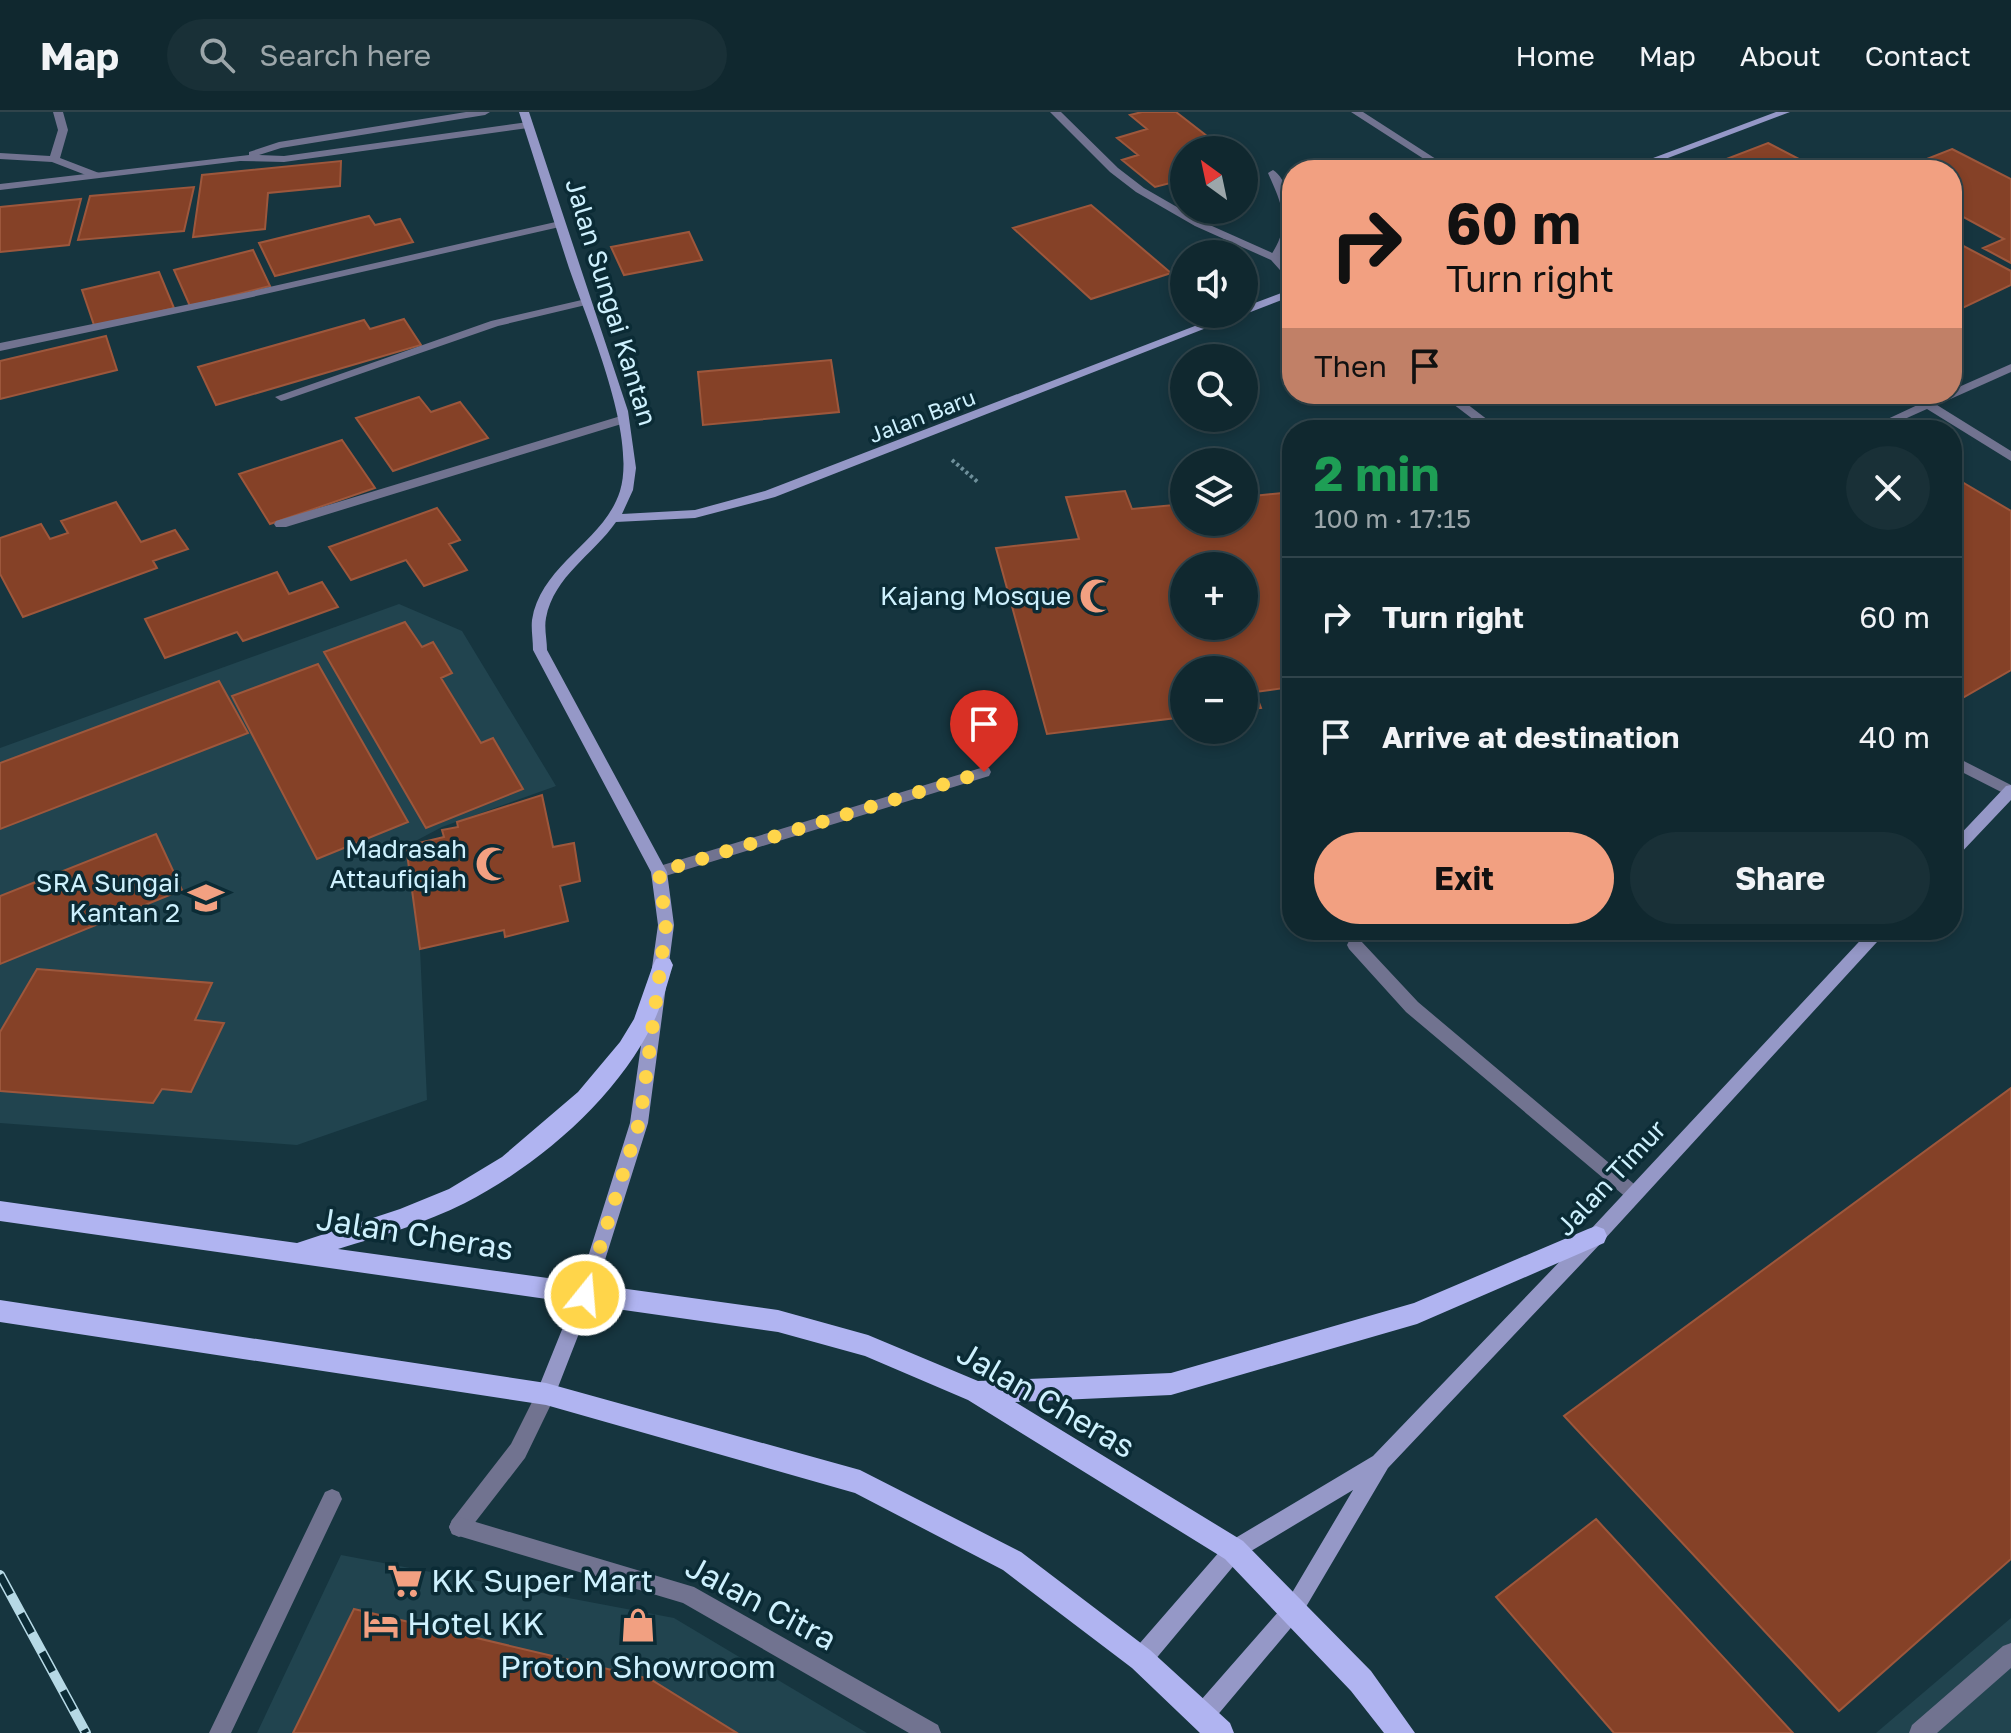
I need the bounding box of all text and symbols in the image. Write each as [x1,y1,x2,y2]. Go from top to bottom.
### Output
search box [167,19,727,91]
text: Map [40,33,119,78]
icon: search [195,33,239,77]
text: Search here [259,37,431,73]
text: Home [1516,39,1595,72]
text: Map [1639,39,1696,72]
text: About [1740,39,1821,72]
text: Contact [1865,39,1971,72]
north arrow [1170,136,1258,224]
map controls [1170,136,1258,744]
street label: Jalan Sungai Kantan [559,175,664,429]
text: 60 m [1446,189,1581,256]
icon: right [1314,192,1418,296]
button: sound [1170,240,1258,328]
text: Turn right [1446,257,1614,300]
button: search [1170,344,1258,432]
icon: arrive [1403,344,1447,388]
text: Then [1314,348,1387,384]
street label: Jalan Baru [865,383,979,448]
text: 2 min [1314,444,1439,502]
button: close [1846,446,1930,530]
button: layers [1170,448,1258,536]
text: 100 m · 17:15 [1314,503,1471,534]
button: + [1170,552,1258,640]
mosque icon: Kajang Mosque [1078,577,1116,615]
place label: Kajang Mosque [880,580,1071,611]
icon: right [1314,595,1358,639]
text: Turn right [1382,599,1524,635]
text: 60 m [1859,599,1930,635]
button: − [1170,656,1258,744]
pin [950,690,1018,772]
icon: arrive [962,702,1006,746]
icon: arrive [1314,715,1358,759]
text: Arrive at destination [1382,719,1679,755]
text: 40 m [1859,719,1930,755]
button: Exit [1314,832,1614,924]
button: Share [1630,832,1930,924]
place label: Madrasah Attaufiqiah [330,833,467,894]
mosque icon: Madrasah Attaufiqiah [474,845,512,883]
place label: SRA Sungai Kantan 2 [36,867,180,928]
school or university icon: SRA Sungai Kantan 2 [187,879,225,917]
street label: Jalan Timur [1549,1113,1672,1242]
street label: Jalan Cheras [314,1199,516,1267]
position arrow [543,1253,627,1337]
street label: Jalan Cheras [951,1333,1142,1465]
street label: Jalan Citra [680,1547,843,1658]
place label: KK Super Mart [431,1561,653,1599]
supermarket icon: KK Super Mart [386,1562,424,1600]
place label: Hotel KK [407,1604,544,1642]
hotel icon: Hotel KK [362,1605,400,1643]
shop icon: Proton Showroom [619,1606,657,1644]
place label: Proton Showroom [500,1647,776,1685]

